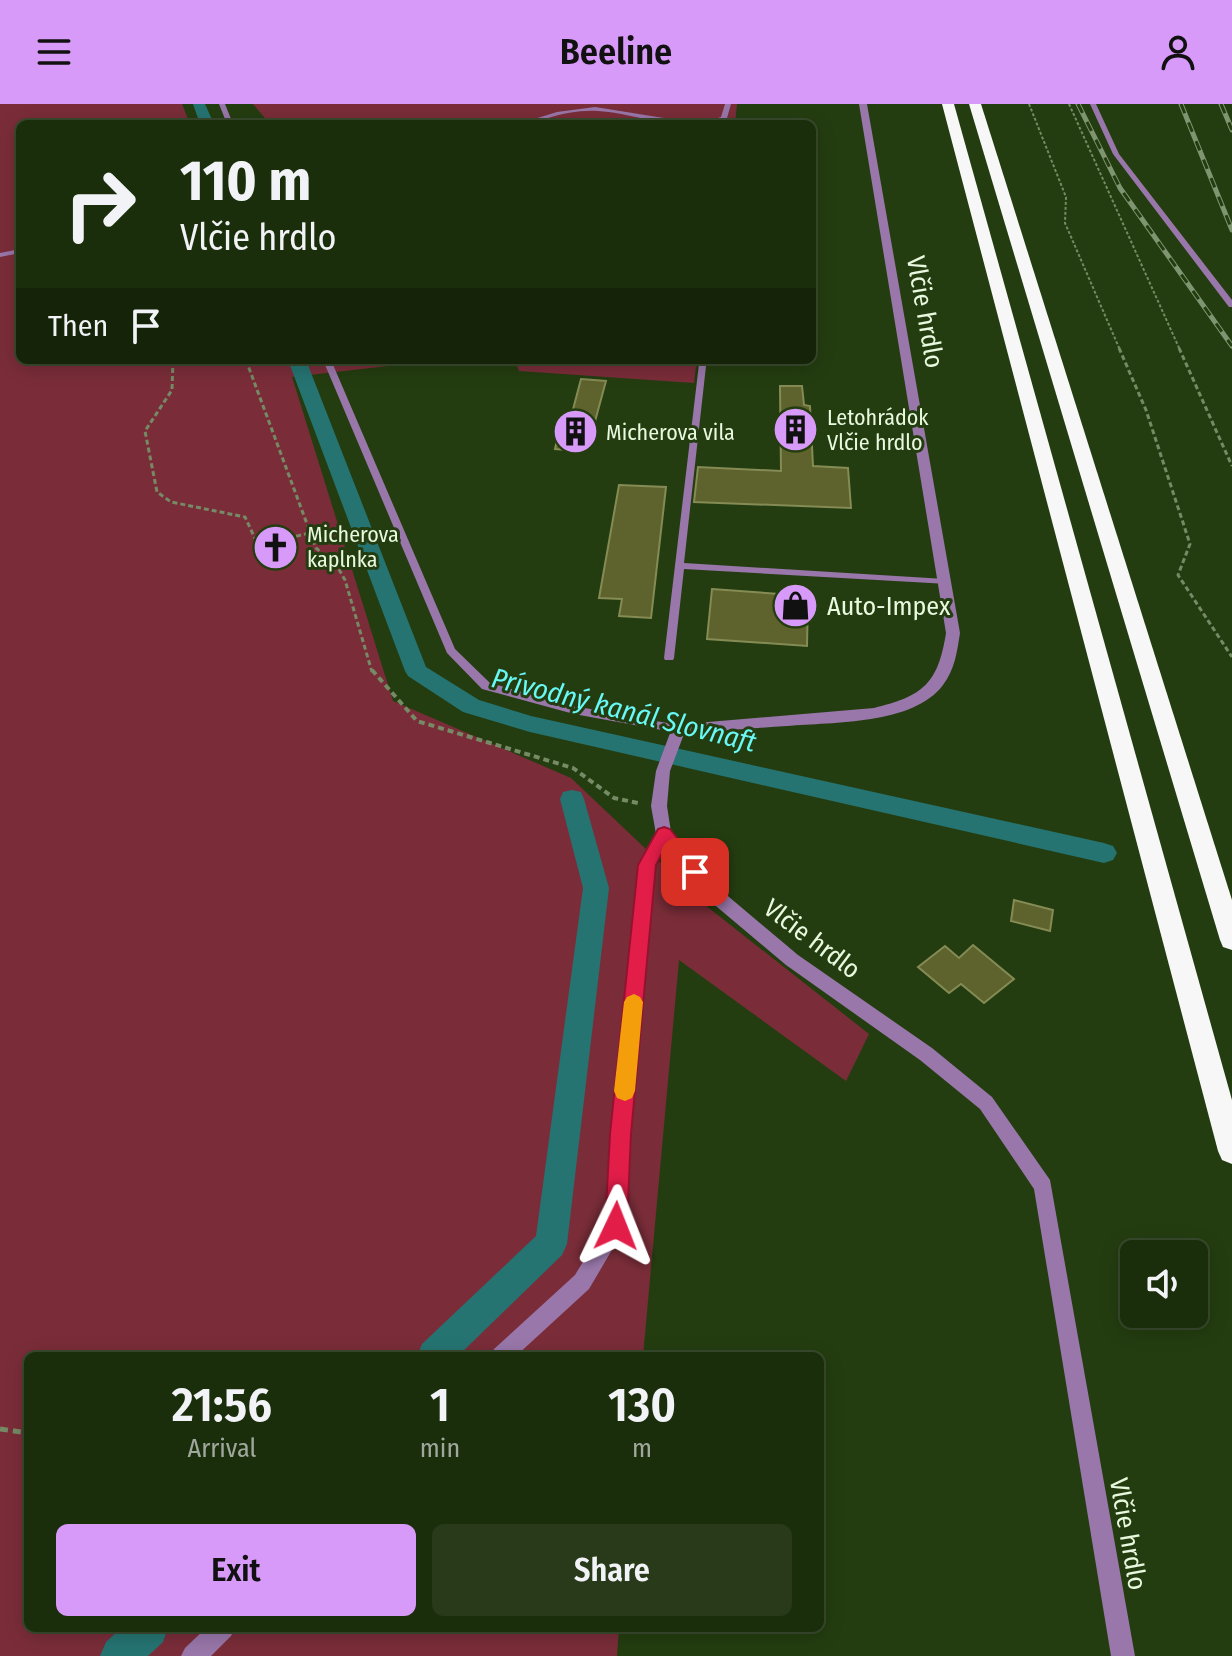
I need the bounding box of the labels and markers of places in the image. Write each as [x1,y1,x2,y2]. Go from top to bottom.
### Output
place label: Letohrádok Vlčie hrdlo [827,404,929,456]
building icon: Letohrádok Vlčie hrdlo [772,406,820,454]
building icon: Micherova vila [551,408,599,456]
place label: Micherova vila [606,419,735,446]
place label: Micherova kaplnka [307,521,399,573]
church icon: Micherova kaplnka [252,523,300,571]
shop icon: Auto-Impex [772,582,820,630]
place label: Auto-Impex [827,591,951,622]
pin [661,838,729,906]

